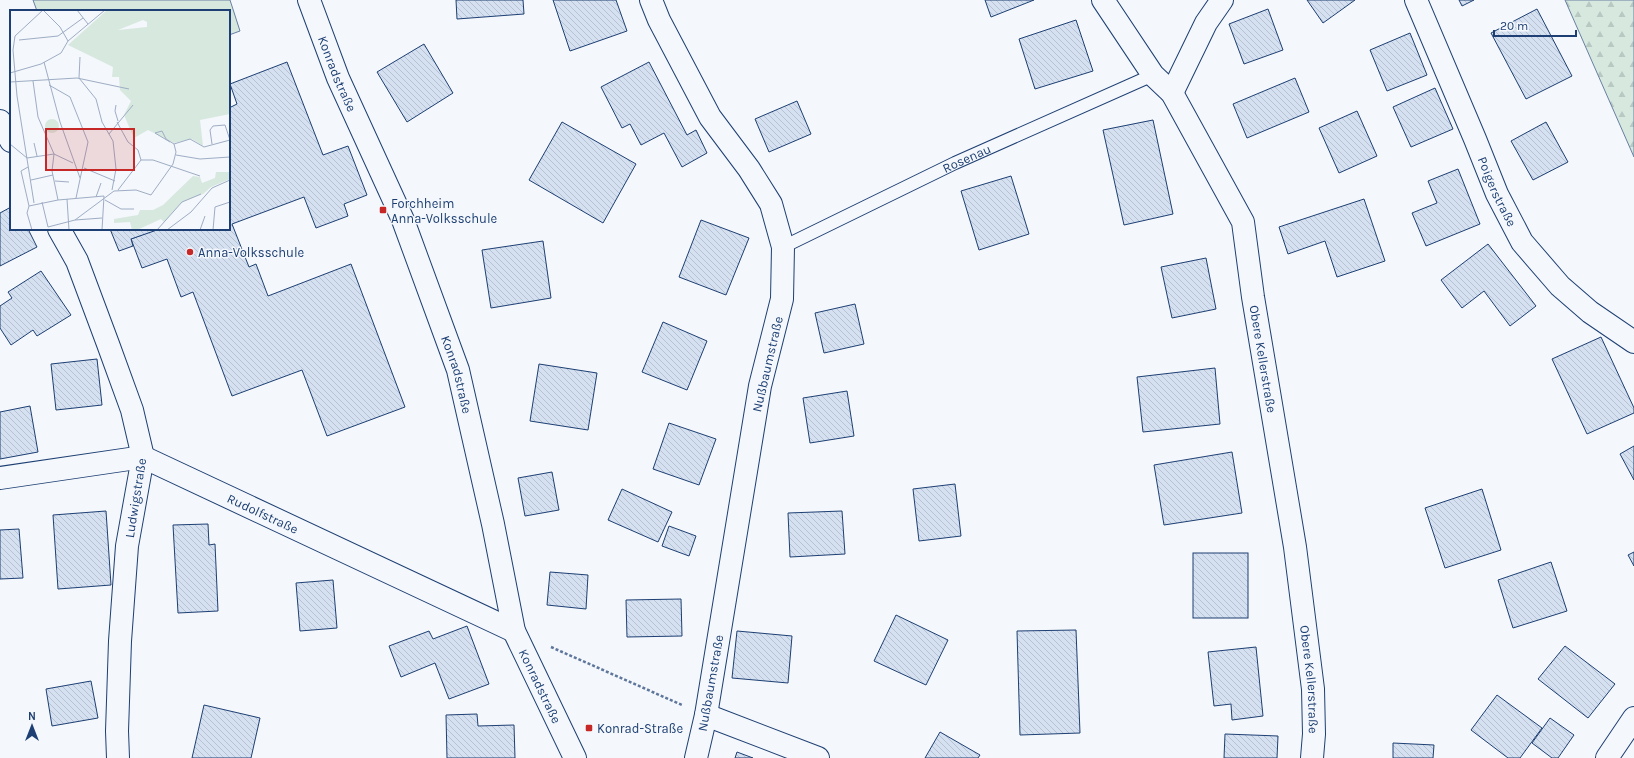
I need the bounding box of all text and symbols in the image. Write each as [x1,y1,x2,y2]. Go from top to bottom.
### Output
inset map [10,10,230,230]
scale bar [1494,12,1576,38]
text: 20 m [1500,19,1528,33]
street label: Konradstraße [315,34,360,114]
street label: Rosenau [940,141,993,176]
street label: Poigerstraße [1475,154,1520,229]
place label: Forchheim Anna-Volksschule [391,196,498,226]
marker: Forchheim Anna-Volksschule [378,205,388,215]
place label: Anna-Volksschule [198,245,305,260]
marker: Anna-Volksschule [185,247,195,257]
street label: Obere Kellerstraße [1246,304,1279,414]
street label: Nußbaumstraße [749,314,786,413]
street label: Konradstraße [438,333,475,415]
street label: Ludwigstraße [122,457,149,539]
street label: Rudolfstraße [225,491,301,537]
street label: Obere Kellerstraße [1297,624,1321,734]
street label: Nußbaumstraße [695,633,726,733]
street label: Konradstraße [516,646,564,726]
north arrow [12,706,52,746]
text: N [28,710,36,723]
place label: Konrad-Straße [597,721,684,736]
marker: Konrad-Straße [584,723,594,733]

